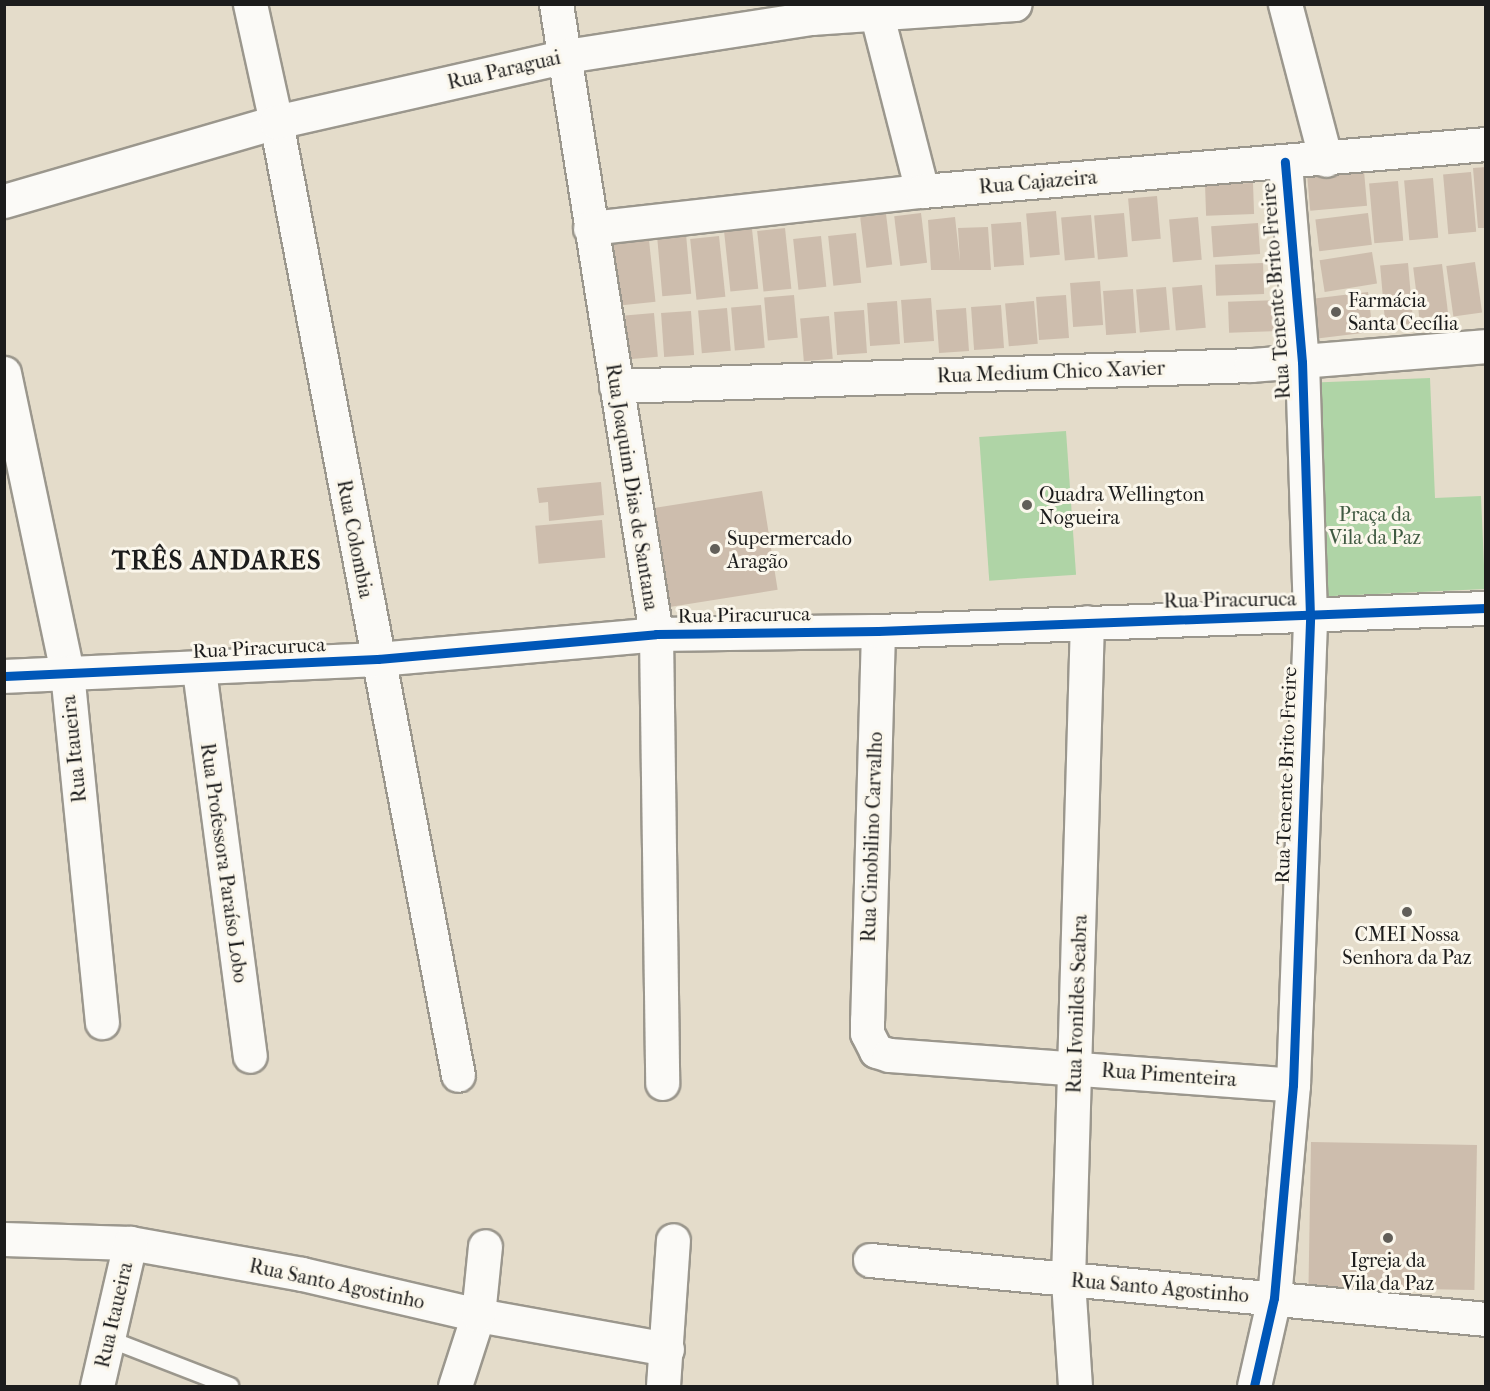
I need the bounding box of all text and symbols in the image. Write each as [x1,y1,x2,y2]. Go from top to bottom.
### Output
street label: Rua Paraguai [445,45,563,95]
street label: Rua Cajazeira [978,165,1098,199]
street label: Rua Tenente Brito Freire [1256,182,1296,400]
place label: Farmácia Santa Cecília [1348,288,1458,335]
marker: Farmácia Santa Cecília [1329,305,1343,319]
street label: Rua Medium Chico Xavier [937,356,1165,388]
street label: Rua Joaquim Dias de Santana [601,362,663,612]
street label: Rua Colombia [332,478,378,600]
place label: Quadra Wellington Nogueira [1039,482,1204,529]
marker: Quadra Wellington Nogueira [1020,498,1034,512]
park label: Praça da Vila da Paz [1329,503,1421,550]
place label: Supermercado Aragão [727,526,852,573]
marker: Supermercado Aragão [708,542,722,556]
district label: TRÊS ANDARES [112,545,322,577]
street label: Rua Piracuruca [1163,587,1297,613]
street label: Rua Piracuruca [677,602,811,628]
street label: Rua Piracuruca [192,633,326,663]
street label: Rua Tenente Brito Freire [1270,666,1302,884]
street label: Rua Itaueira [56,694,92,804]
street label: Rua Cinobilino Carvalho [856,731,888,943]
street label: Rua Professora Paraíso Lobo [195,742,253,984]
marker: CMEI Nossa Senhora da Paz [1400,905,1414,919]
street label: Rua Ivonildes Seabra [1062,914,1092,1094]
place label: CMEI Nossa Senhora da Paz [1342,922,1472,969]
street label: Rua Pimenteira [1101,1058,1237,1092]
marker: Igreja da Vila da Paz [1381,1231,1395,1245]
place label: Igreja da Vila da Paz [1342,1248,1434,1295]
street label: Rua Santo Agostinho [247,1254,427,1314]
street label: Rua Itaueira [90,1260,138,1370]
street label: Rua Santo Agostinho [1070,1268,1250,1308]

